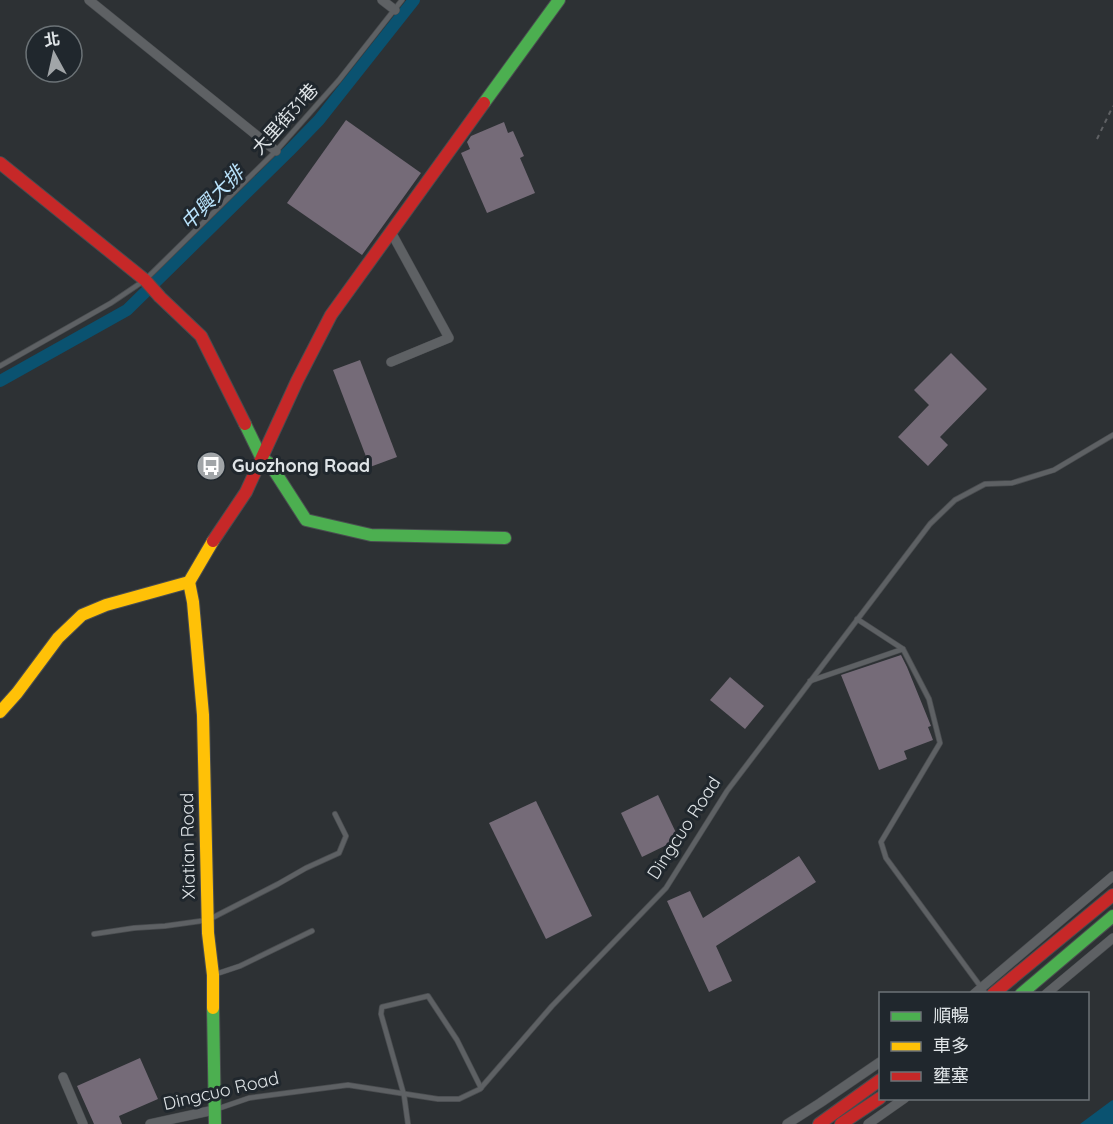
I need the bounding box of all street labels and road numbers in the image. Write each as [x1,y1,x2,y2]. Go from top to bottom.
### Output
street label: 大里街31巷 [247,78,323,159]
street label: Dingcuo Road [642,772,725,884]
street label: Xiatian Road [175,793,200,899]
street label: Dingcuo Road [161,1066,281,1115]

